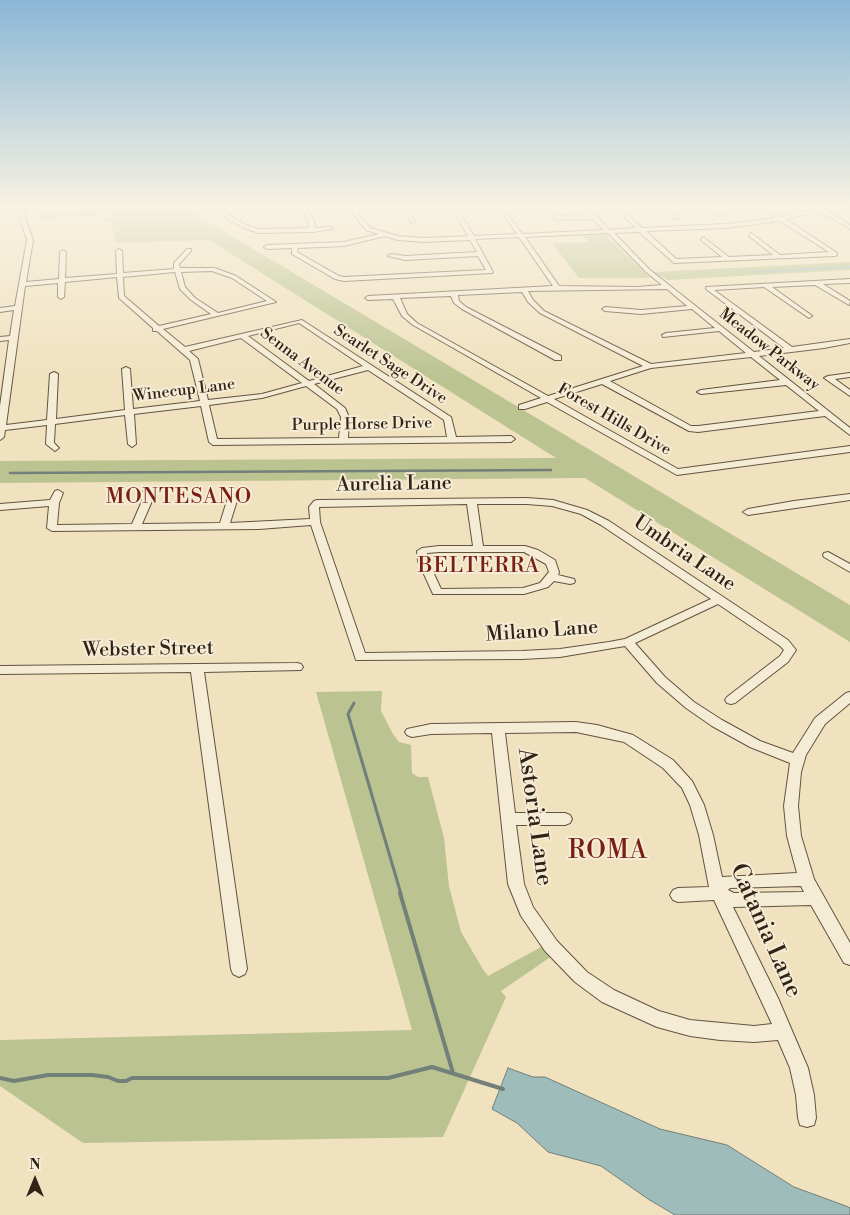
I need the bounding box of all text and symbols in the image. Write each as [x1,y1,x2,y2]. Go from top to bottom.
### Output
street label: Meadow Parkway [715,305,823,395]
street label: Scarlet Sage Drive [330,321,450,409]
street label: Senna Avenue [256,324,348,400]
street label: Winecup Lane [132,375,236,407]
street label: Forest Hills Drive [554,380,674,460]
street label: Purple Horse Drive [291,414,433,436]
street label: Aurelia Lane [336,472,452,498]
district label: MONTESANO [105,485,253,511]
street label: Umbria Lane [628,511,740,597]
district label: BELTERRA [417,554,541,580]
street label: Milano Lane [485,616,599,648]
street label: Webster Street [82,637,214,663]
street label: Astoria Lane [510,746,558,888]
district label: ROMA [568,837,648,867]
street label: Catania Lane [723,860,807,1002]
north arrow [10,1155,60,1205]
text: N [29,1156,41,1174]

